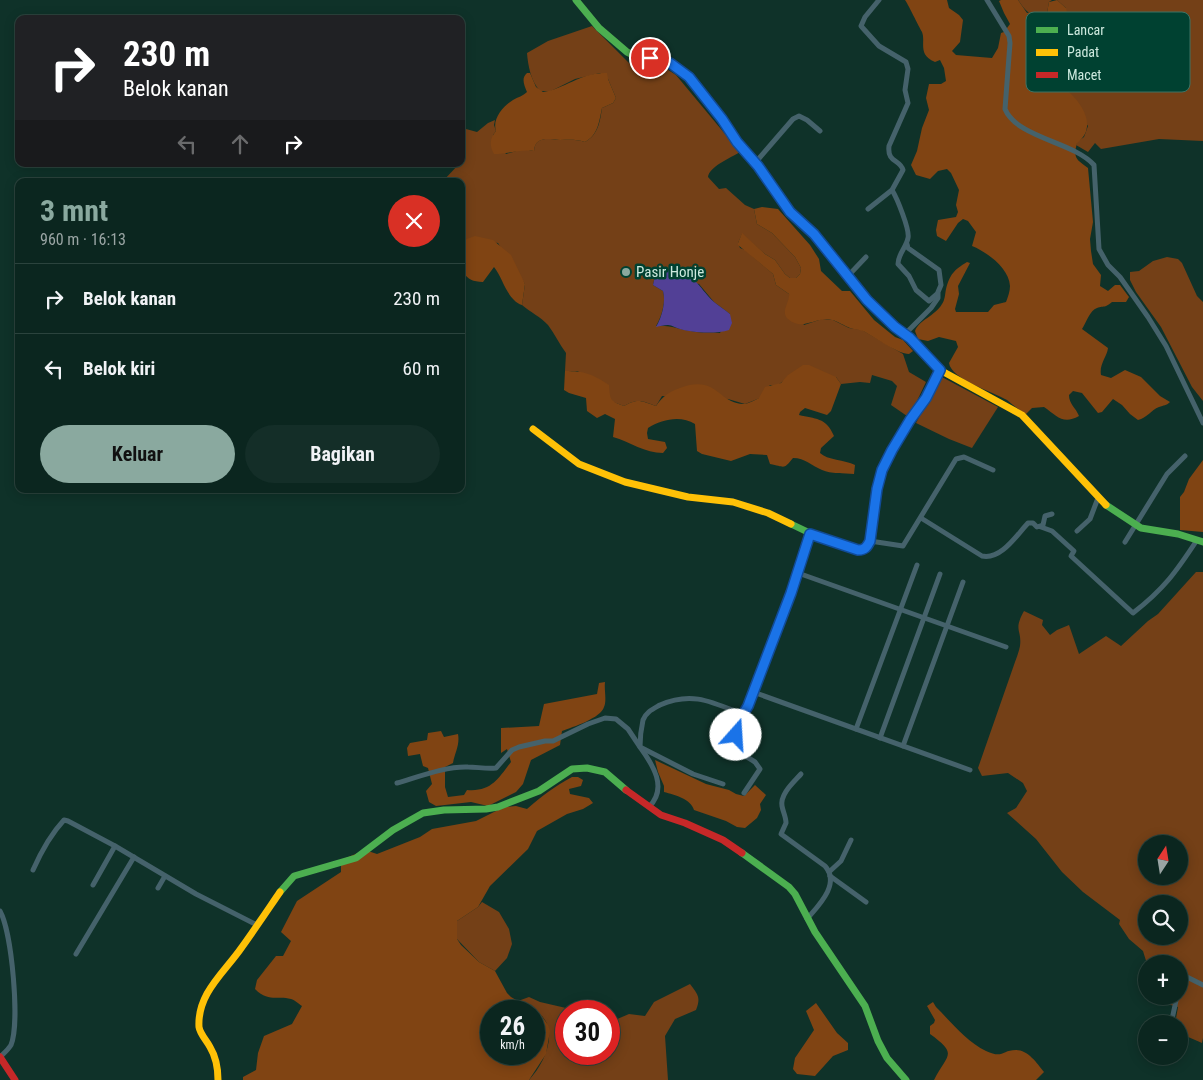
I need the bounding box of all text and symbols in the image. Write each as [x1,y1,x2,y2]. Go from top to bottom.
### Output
legend [1026,12,1190,92]
text: Lancar [1067,22,1105,38]
text: 230 m [123,34,210,75]
icon: right [40,35,105,100]
pin [629,37,671,79]
icon: arrive [636,44,664,72]
text: Padat [1067,44,1099,60]
text: Macet [1067,67,1101,83]
text: Belok kanan [123,76,229,101]
icon: left [173,130,201,158]
icon: ahead [226,130,254,158]
icon: right [279,130,307,158]
text: 3 mnt [40,193,108,228]
button: close [388,195,440,247]
text: 960 m · 16:13 [40,230,126,249]
place label: Pasir Honje [636,263,704,281]
marker: Pasir Honje [620,266,632,278]
icon: right [40,285,68,313]
text: Belok kanan [83,287,176,310]
text: 230 m [393,287,440,310]
icon: left [40,355,68,383]
text: Belok kiri [83,357,155,380]
text: 60 m [403,357,440,380]
button: Keluar [40,425,235,483]
button: Bagikan [245,425,440,483]
position arrow [709,708,761,760]
north arrow [1138,835,1188,885]
map controls [1138,835,1188,1065]
button: search [1138,895,1188,945]
button: + [1138,955,1188,1005]
speed limit sign: 30 [555,1000,620,1065]
text: 26 [500,1012,525,1041]
button: − [1138,1015,1188,1065]
text: km/h [500,1038,525,1052]

